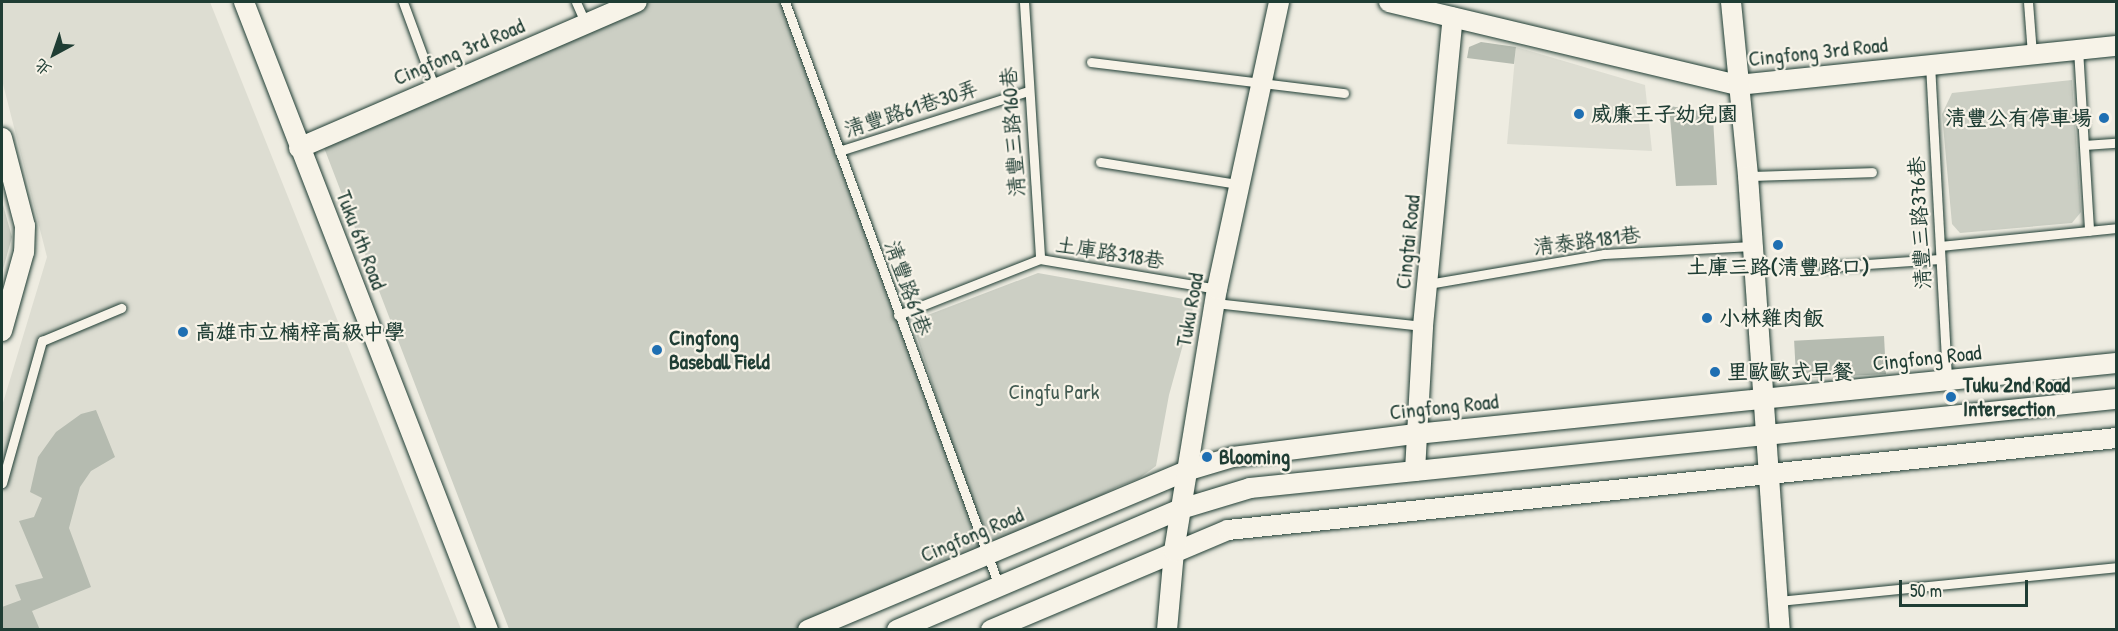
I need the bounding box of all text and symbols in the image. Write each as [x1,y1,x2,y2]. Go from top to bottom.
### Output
street label: Cingfong 3rd Road [390,13,528,91]
north arrow [24,24,84,84]
street label: Cingfong 3rd Road [1747,32,1889,72]
text: 北 [29,54,56,81]
street label: 清豐三路160巷 [996,66,1030,198]
street label: 清豐路61巷30弄 [841,75,981,143]
place label: 威廉王子幼兒園 [1591,101,1738,127]
place label: 清豐公有停車場 [1945,105,2092,131]
marker: 威廉王子幼兒園 [1572,107,1586,121]
marker: 清豐公有停車場 [2097,111,2111,125]
street label: 清豐三路376巷 [1904,156,1936,290]
street label: Tuku 6th Road [331,187,391,293]
street label: Cingtai Road [1391,194,1425,290]
street label: 清泰路181巷 [1532,222,1642,260]
street label: 土庫路318巷 [1054,232,1166,274]
street label: 清豐路61巷 [879,237,937,339]
marker: 土庫三路(清豐路口) [1771,238,1785,252]
place label: 土庫三路(清豐路口) [1687,254,1869,280]
street label: Tuku Road [1171,271,1209,349]
place label: 小林雞肉飯 [1719,305,1824,331]
marker: 小林雞肉飯 [1700,311,1714,325]
place label: 高雄市立楠梓高級中學 [195,319,405,345]
marker: 高雄市立楠梓高級中學 [176,325,190,339]
place label: Cingfong Baseball Field [669,325,770,375]
street label: Cingfong Road [1871,340,1983,376]
marker: Cingfong Baseball Field [650,343,664,357]
place label: 里歐歐式早餐 [1727,359,1853,385]
marker: 里歐歐式早餐 [1708,365,1722,379]
place label: Tuku 2nd Road Intersection [1963,372,2070,422]
park label: Cingfu Park [1009,379,1099,405]
street label: Cingfong Road [1388,389,1500,425]
marker: Tuku 2nd Road Intersection [1944,390,1958,404]
place label: Blooming [1219,444,1290,470]
marker: Blooming [1200,450,1214,464]
street label: Cingfong Road [917,502,1027,568]
scale bar [1902,568,2031,606]
text: 50 m [1910,578,1942,603]

